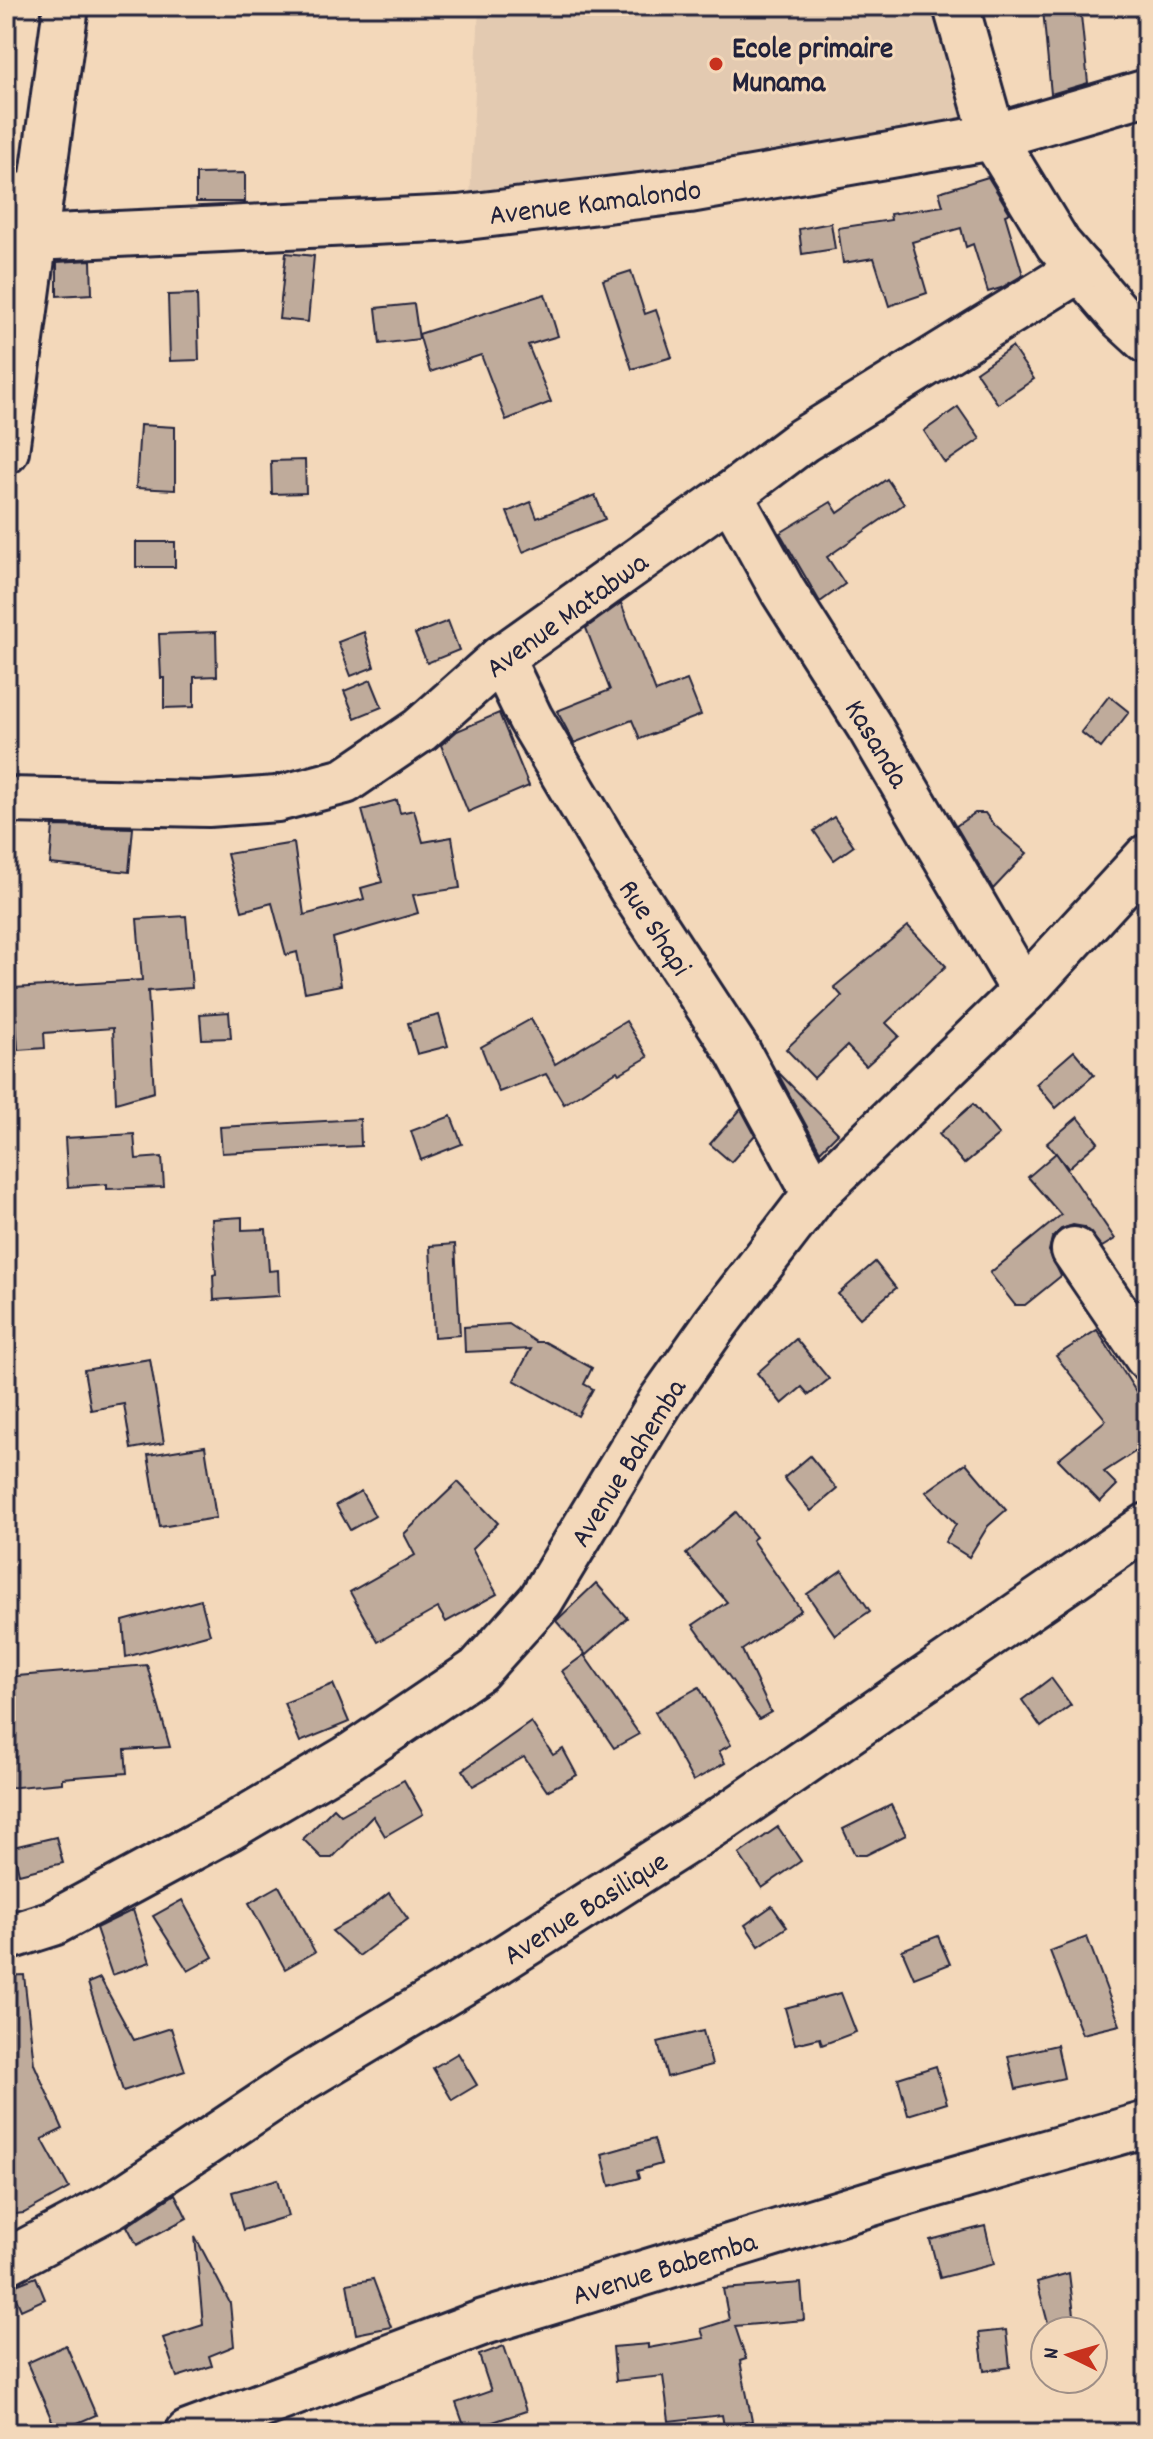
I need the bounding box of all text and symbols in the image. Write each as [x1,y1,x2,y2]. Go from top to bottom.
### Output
place label: Ecole primaire Munama [732,30,893,107]
marker: Ecole primaire Munama [707,55,725,73]
street label: Avenue Kamalondo [487,171,704,240]
street label: Avenue Matabwa [478,543,660,691]
street label: Kasanda [831,693,918,799]
street label: Rue Shapi [605,872,700,986]
street label: Avenue Bahemba [562,1371,700,1557]
street label: Avenue Basilique [496,1843,678,1979]
street label: Avenue Babemba [568,2223,764,2320]
north arrow [1029,2315,1109,2395]
text: N [1037,2347,1068,2360]

